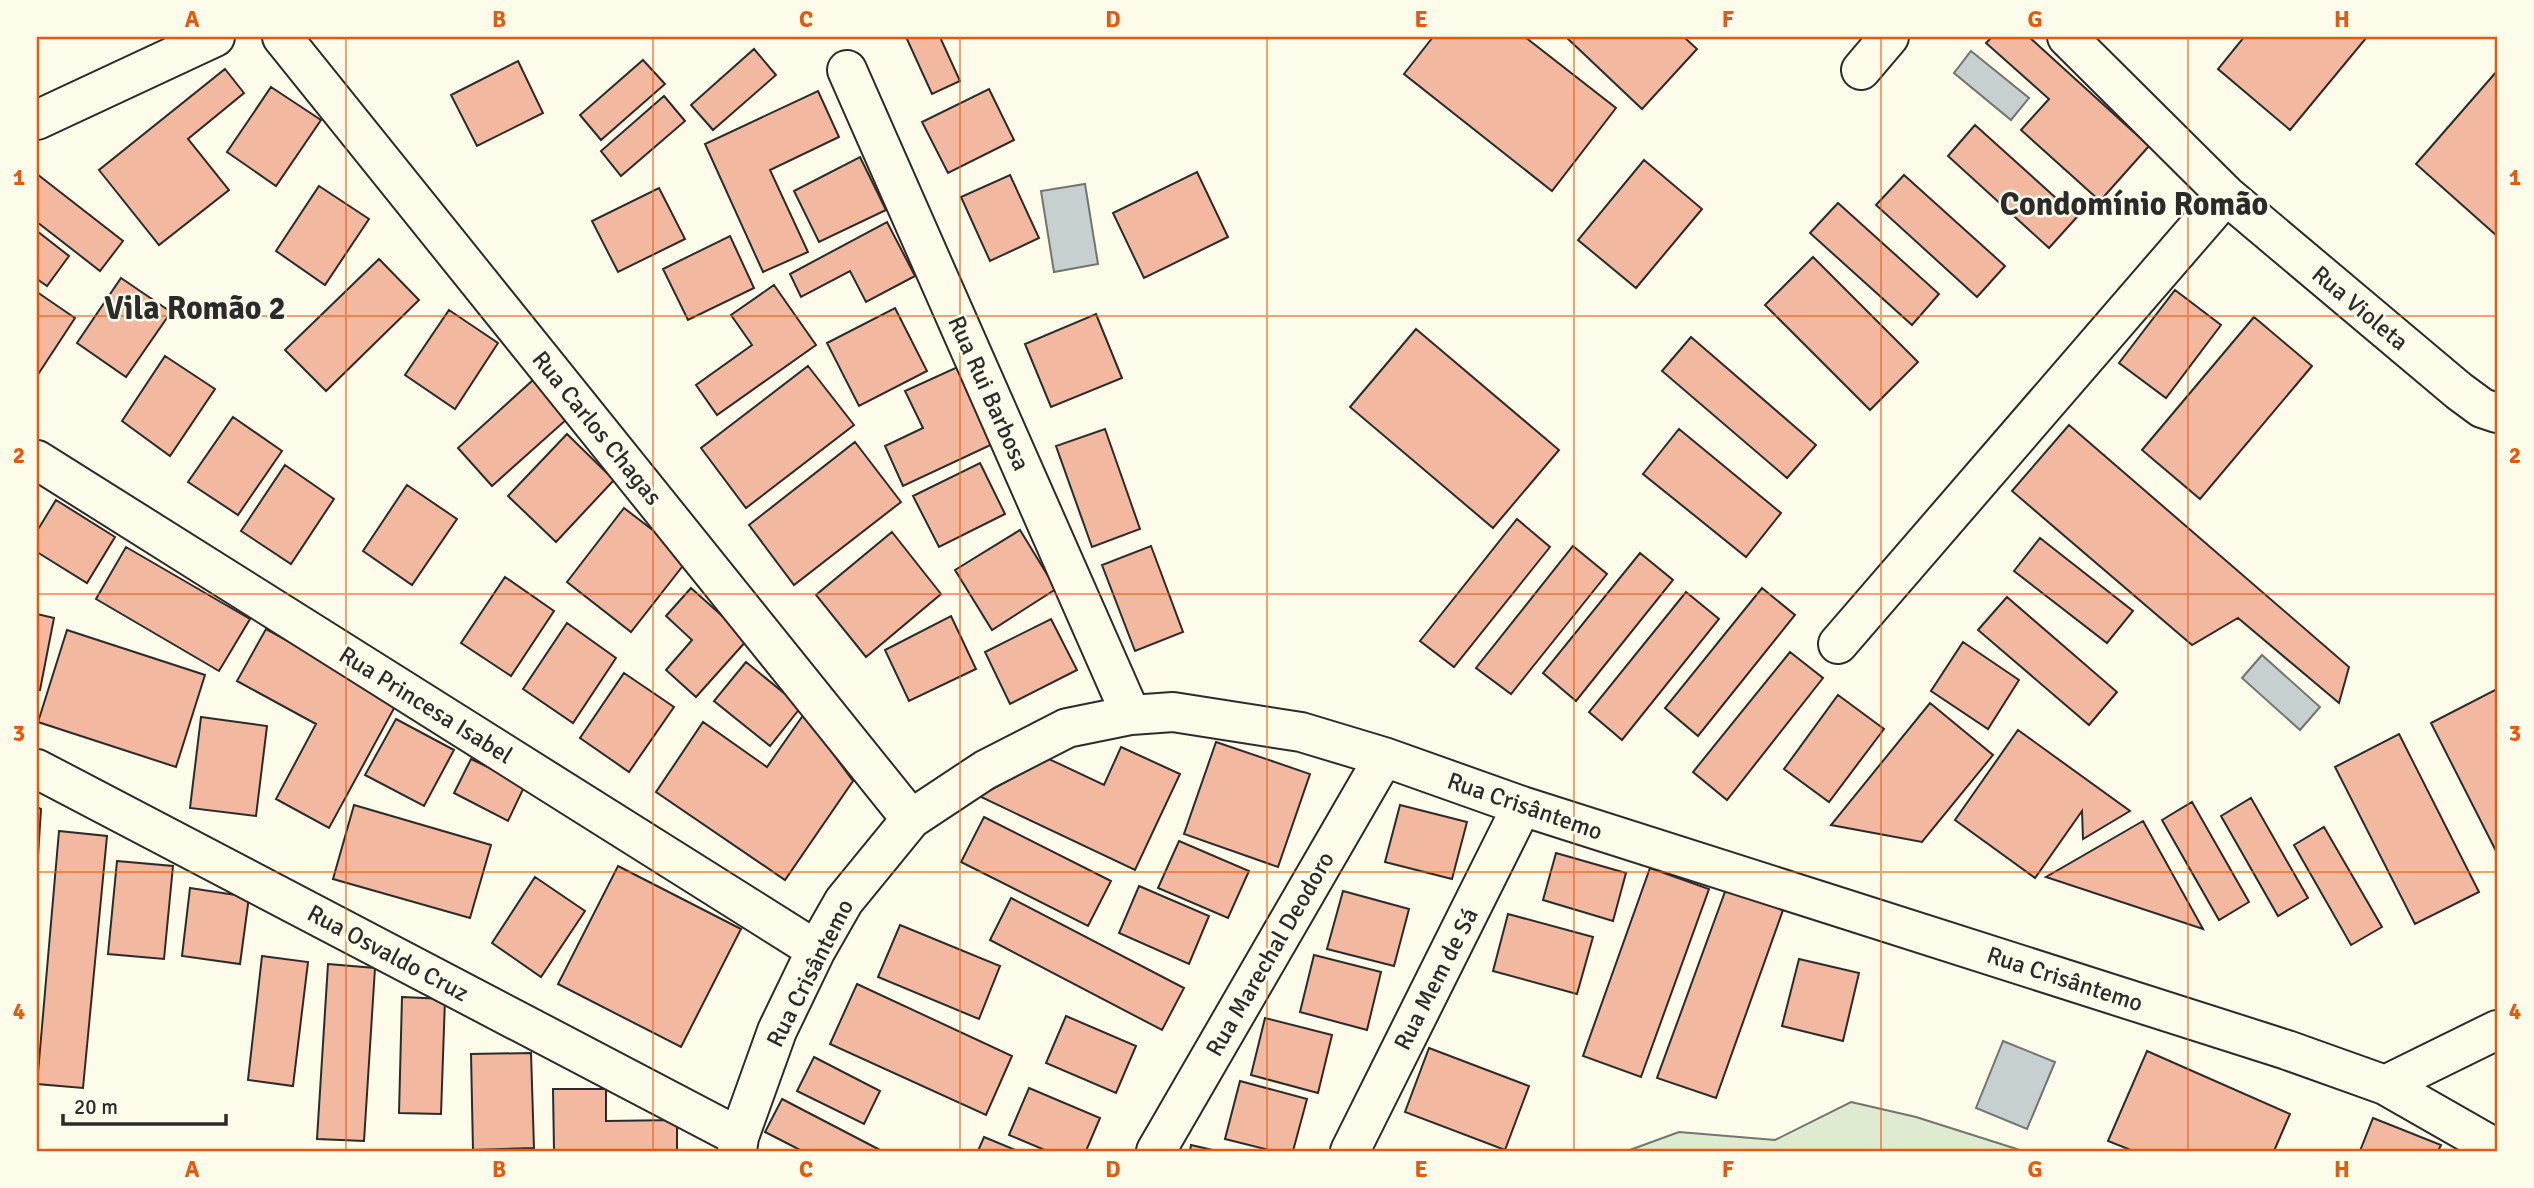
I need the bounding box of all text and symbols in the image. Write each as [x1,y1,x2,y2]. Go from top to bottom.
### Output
text: A [185,5,200,34]
text: B [492,5,506,34]
text: C [799,5,813,34]
text: D [1105,5,1121,34]
text: E [1414,5,1428,34]
text: F [1722,5,1734,34]
text: G [2027,5,2043,34]
text: H [2334,5,2350,34]
text: 1 [13,163,25,192]
text: 1 [2509,163,2521,192]
district label: Condomínio Romão [2000,185,2268,224]
street label: Rua Violeta [2306,259,2414,357]
district label: Vila Romão 2 [104,289,286,328]
street label: Rua Rui Barbosa [941,311,1037,475]
street label: Rua Carlos Chagas [526,345,668,511]
text: 2 [13,441,25,470]
text: 2 [2509,441,2521,470]
street label: Rua Princesa Isabel [334,640,518,770]
text: 3 [13,719,25,748]
text: 3 [2509,719,2521,748]
street label: Rua Crisântemo [1443,765,1607,847]
street label: Rua Marechal Deodoro [1199,846,1341,1062]
street label: Rua Crisântemo [760,894,860,1052]
street label: Rua Osvaldo Cruz [302,898,474,1008]
street label: Rua Mem de Sá [1387,903,1485,1055]
street label: Rua Crisântemo [1983,940,2147,1018]
text: 4 [13,997,25,1026]
text: 4 [2509,997,2521,1026]
scale bar [63,1083,226,1127]
text: 20 m [74,1094,118,1120]
text: A [185,1155,200,1184]
text: B [492,1155,506,1184]
text: C [799,1155,813,1184]
text: D [1105,1155,1121,1184]
text: E [1414,1155,1428,1184]
text: F [1722,1155,1734,1184]
text: G [2027,1155,2043,1184]
text: H [2334,1155,2350,1184]

